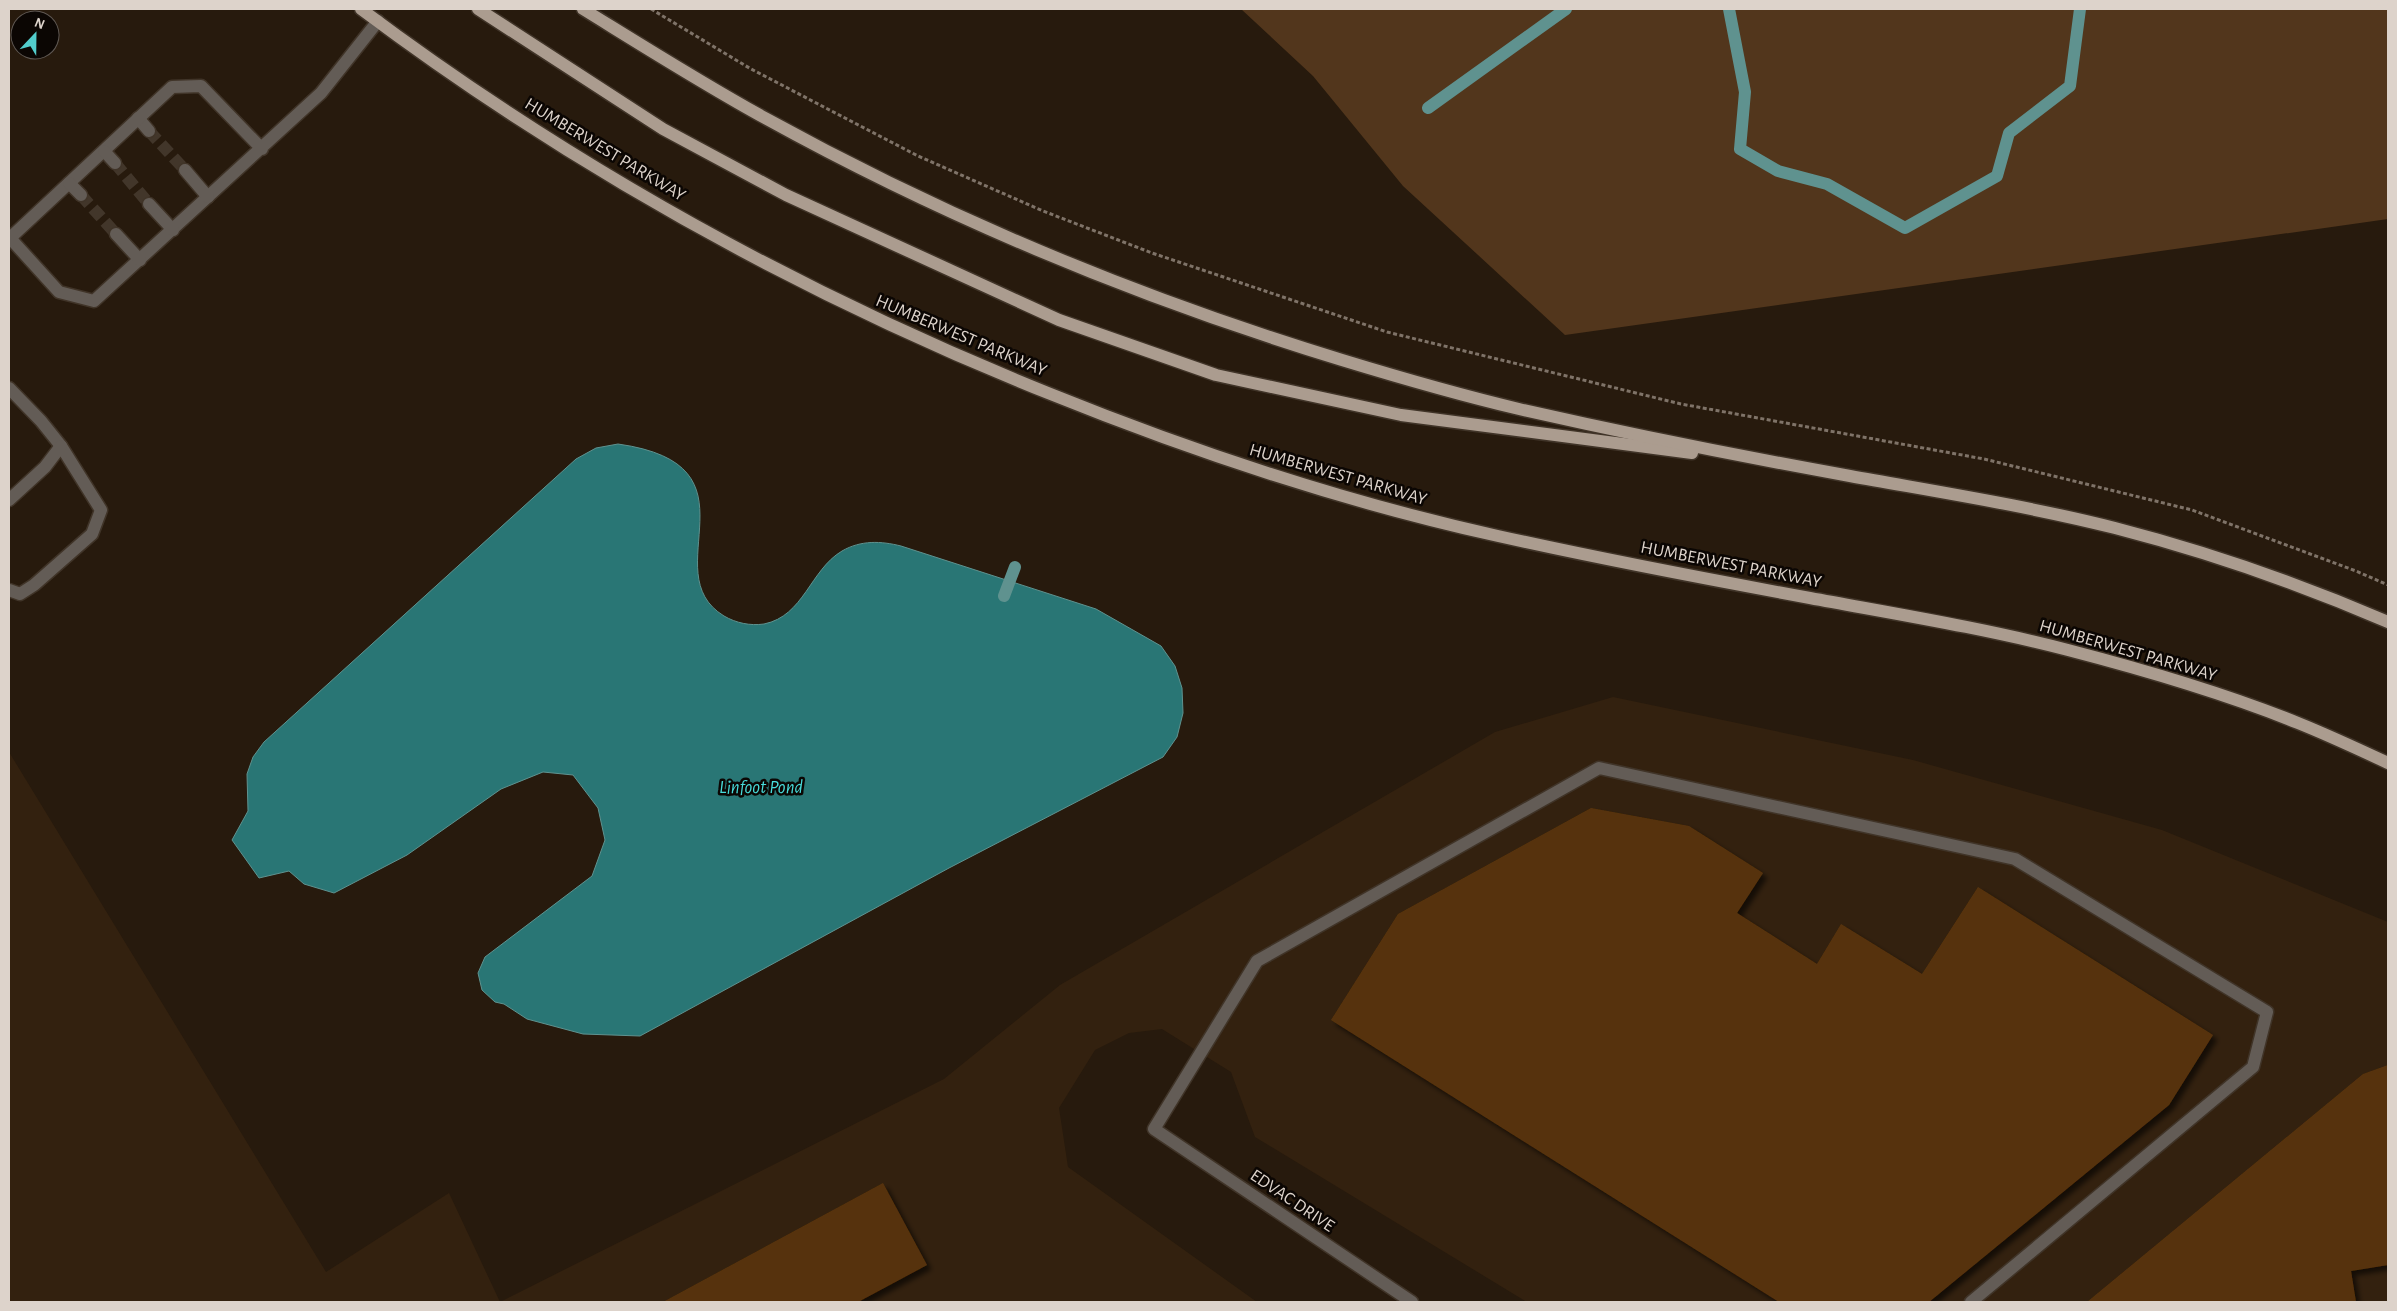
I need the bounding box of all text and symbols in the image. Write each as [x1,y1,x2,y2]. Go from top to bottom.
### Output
north arrow [10,10,60,60]
text: N [32,16,47,32]
street label: HUMBERWEST PARKWAY [522,95,689,205]
street label: HUMBERWEST PARKWAY [873,292,1050,380]
street label: HUMBERWEST PARKWAY [1247,441,1429,509]
street label: HUMBERWEST PARKWAY [1639,539,1823,591]
street label: HUMBERWEST PARKWAY [2037,617,2219,685]
water label: Linfoot Pond [719,778,804,797]
street label: EDVAC DRIVE [1247,1166,1338,1236]

